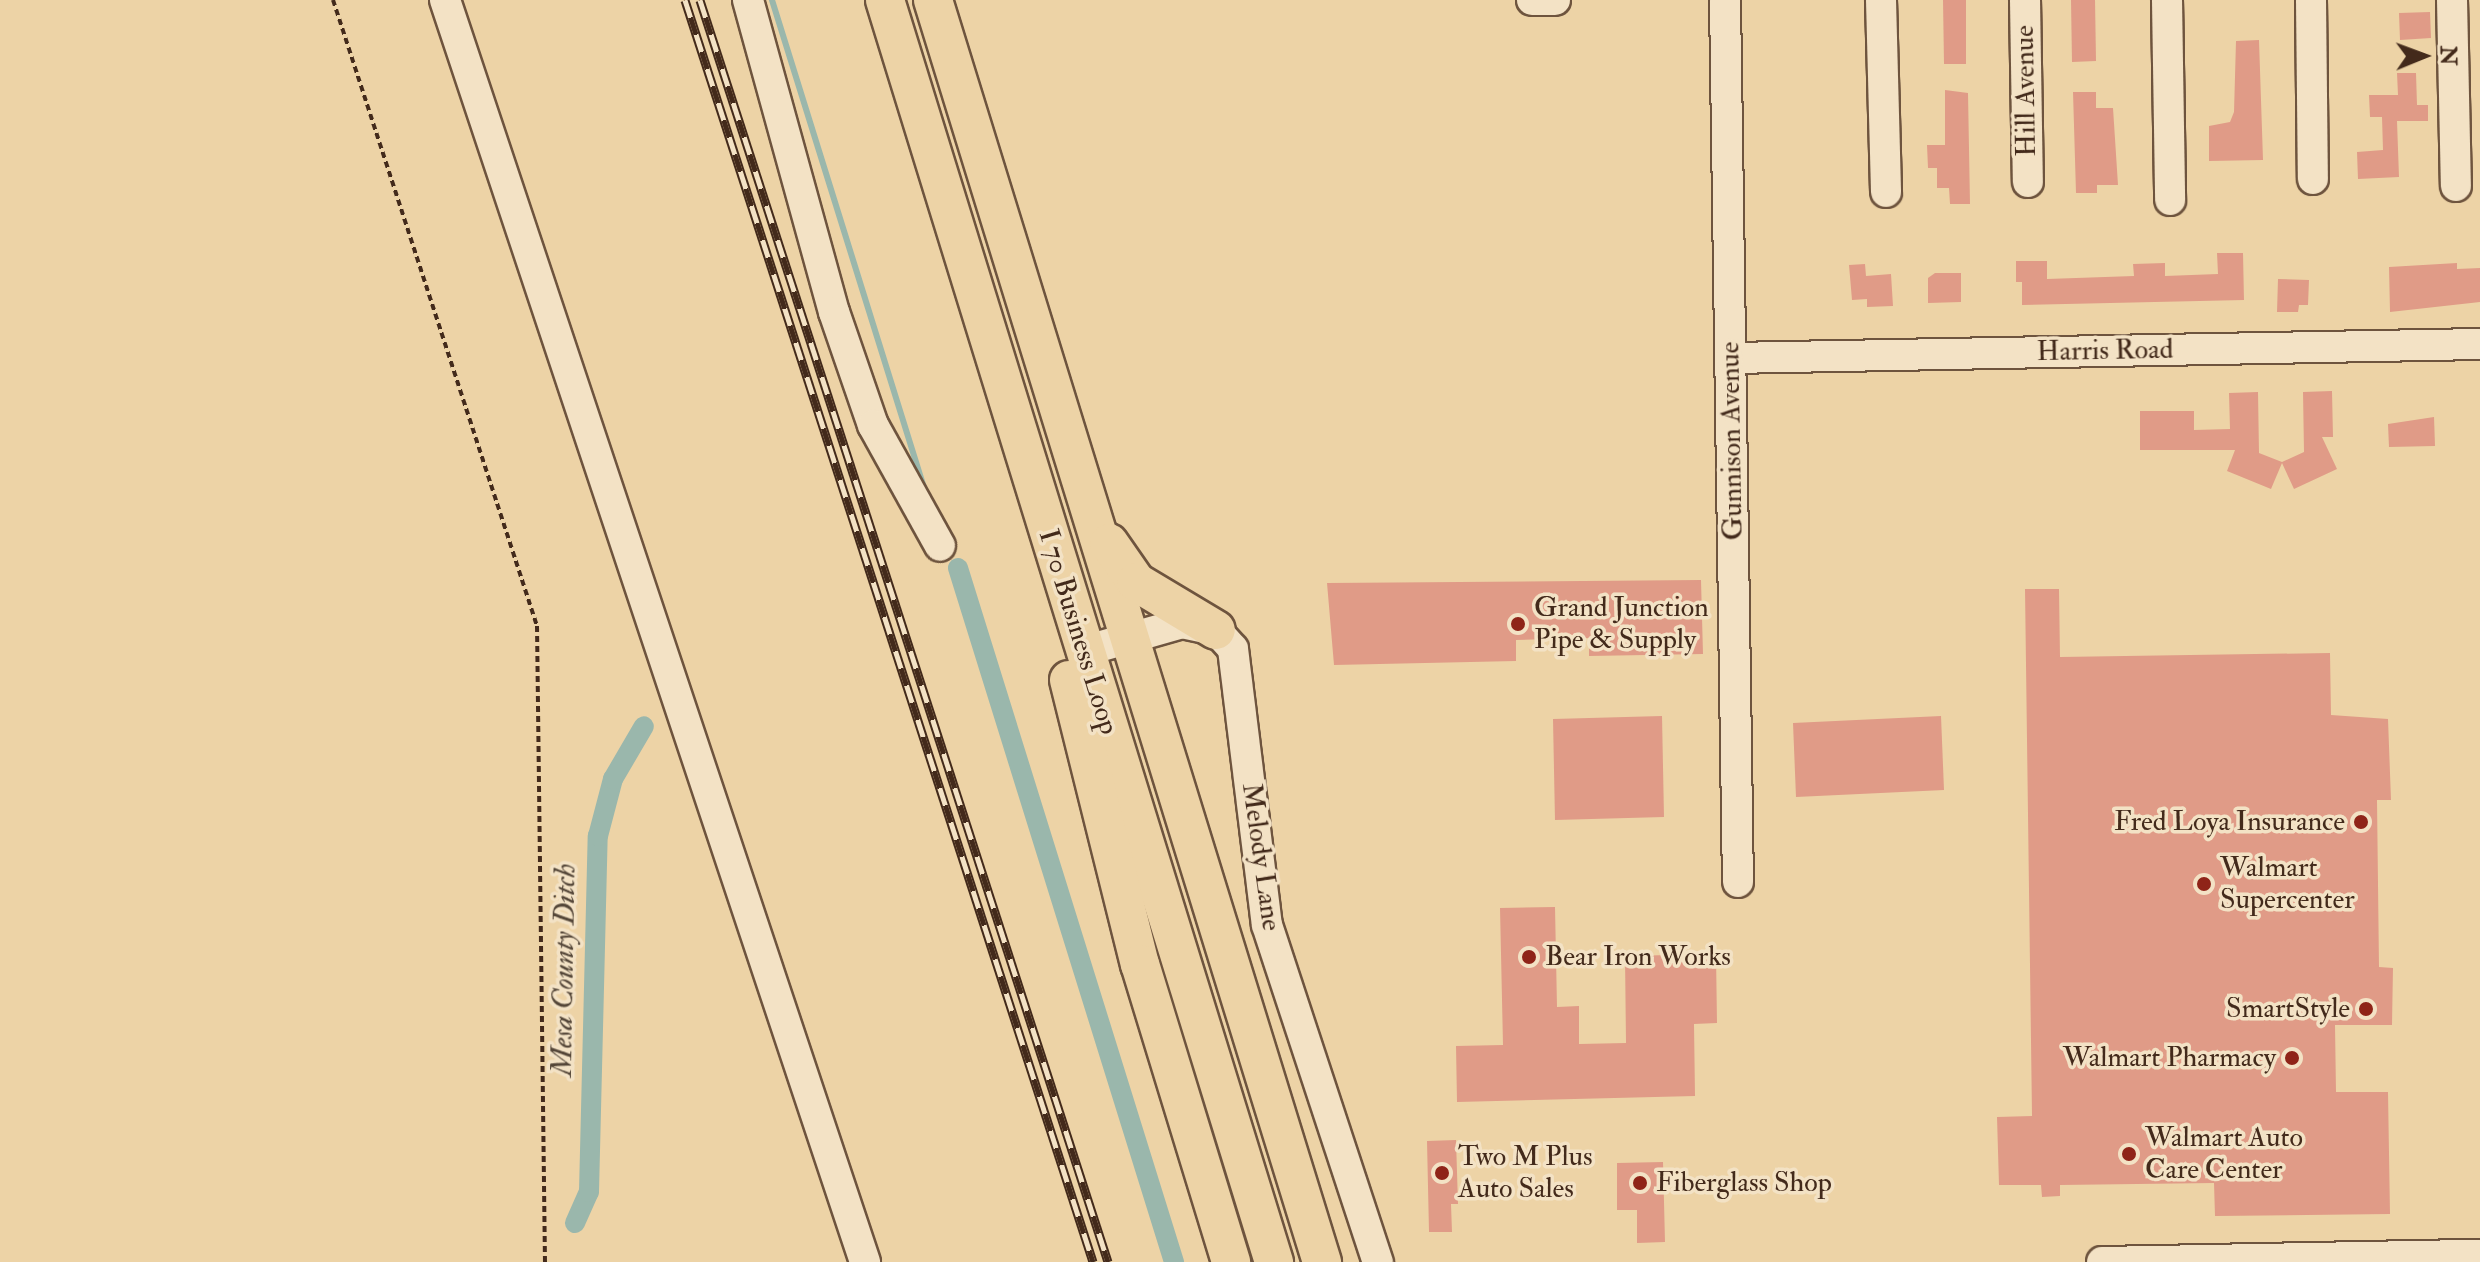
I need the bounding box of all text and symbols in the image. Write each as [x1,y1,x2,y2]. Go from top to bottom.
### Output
north arrow [2384,16,2464,96]
street label: Hill Avenue [2008,25,2044,157]
text: N [2434,45,2462,66]
street label: Harris Road [2036,333,2174,369]
street label: Gunnison Avenue [1713,341,1751,541]
street label: I 70 Business Loop [1031,525,1125,739]
place label: Grand Junction Pipe & Supply [1534,591,1709,657]
marker: Grand Junction Pipe & Supply [1509,615,1527,633]
street label: Melody Lane [1234,781,1288,933]
place label: Fred Loya Insurance [2114,805,2345,839]
marker: Fred Loya Insurance [2352,813,2370,831]
place label: Walmart Supercenter [2220,851,2355,917]
water label: Mesa County Ditch [544,863,584,1077]
marker: Walmart Supercenter [2195,875,2213,893]
place label: Bear Iron Works [1545,940,1731,974]
marker: Bear Iron Works [1520,948,1538,966]
place label: SmartStyle [2226,992,2350,1026]
marker: SmartStyle [2357,1000,2375,1018]
place label: Walmart Pharmacy [2063,1041,2276,1075]
marker: Walmart Pharmacy [2283,1049,2301,1067]
place label: Walmart Auto Care Center [2145,1121,2303,1187]
place label: Two M Plus Auto Sales [1458,1140,1593,1206]
marker: Walmart Auto Care Center [2120,1145,2138,1163]
marker: Two M Plus Auto Sales [1433,1164,1451,1182]
place label: Fiberglass Shop [1656,1166,1832,1200]
marker: Fiberglass Shop [1631,1174,1649,1192]

